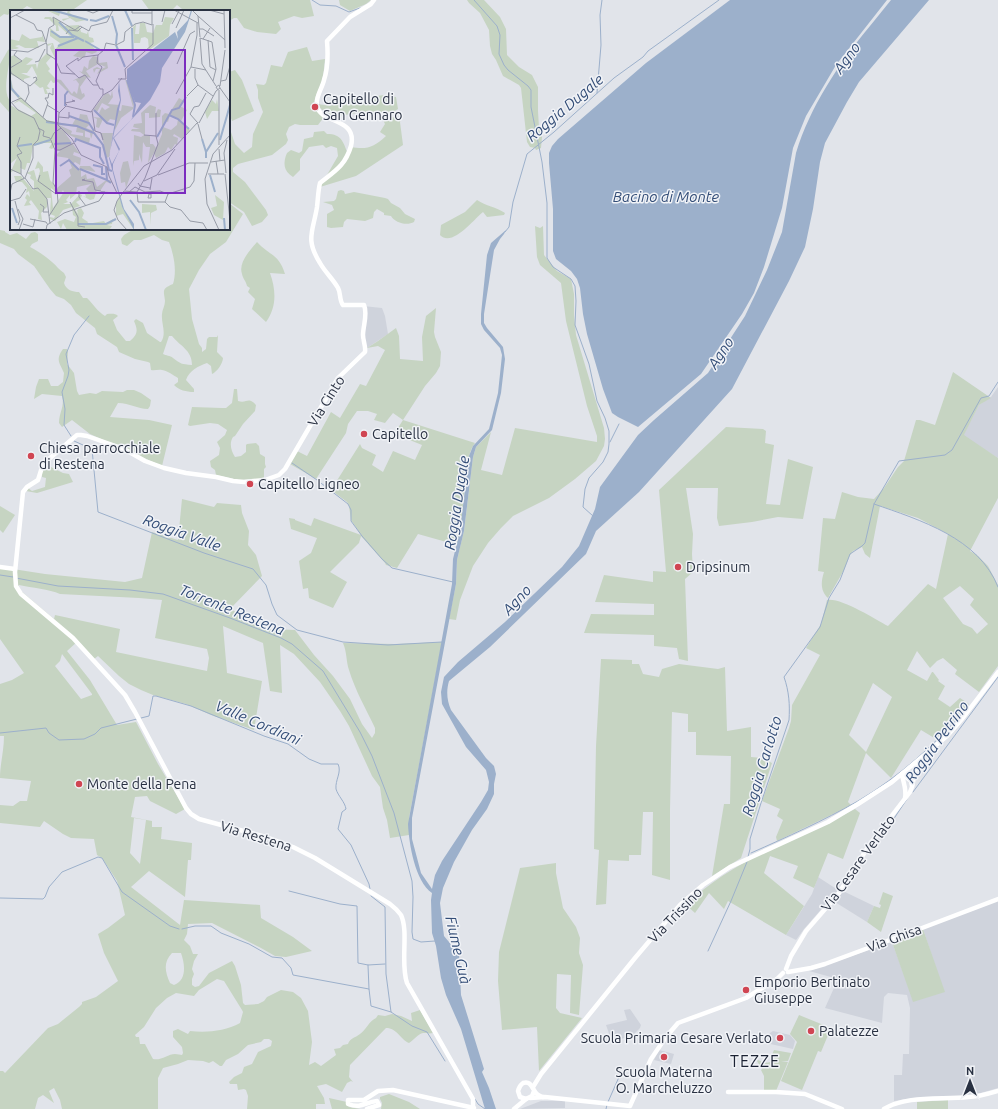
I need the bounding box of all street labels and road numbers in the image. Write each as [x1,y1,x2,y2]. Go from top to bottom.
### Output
street label: Via Cinto [304,373,348,429]
street label: Via Cesare Verlato [818,812,898,914]
street label: Via Restena [218,818,294,854]
street label: Via Trissino [645,884,705,946]
street label: Via Ghisa [864,921,924,955]

